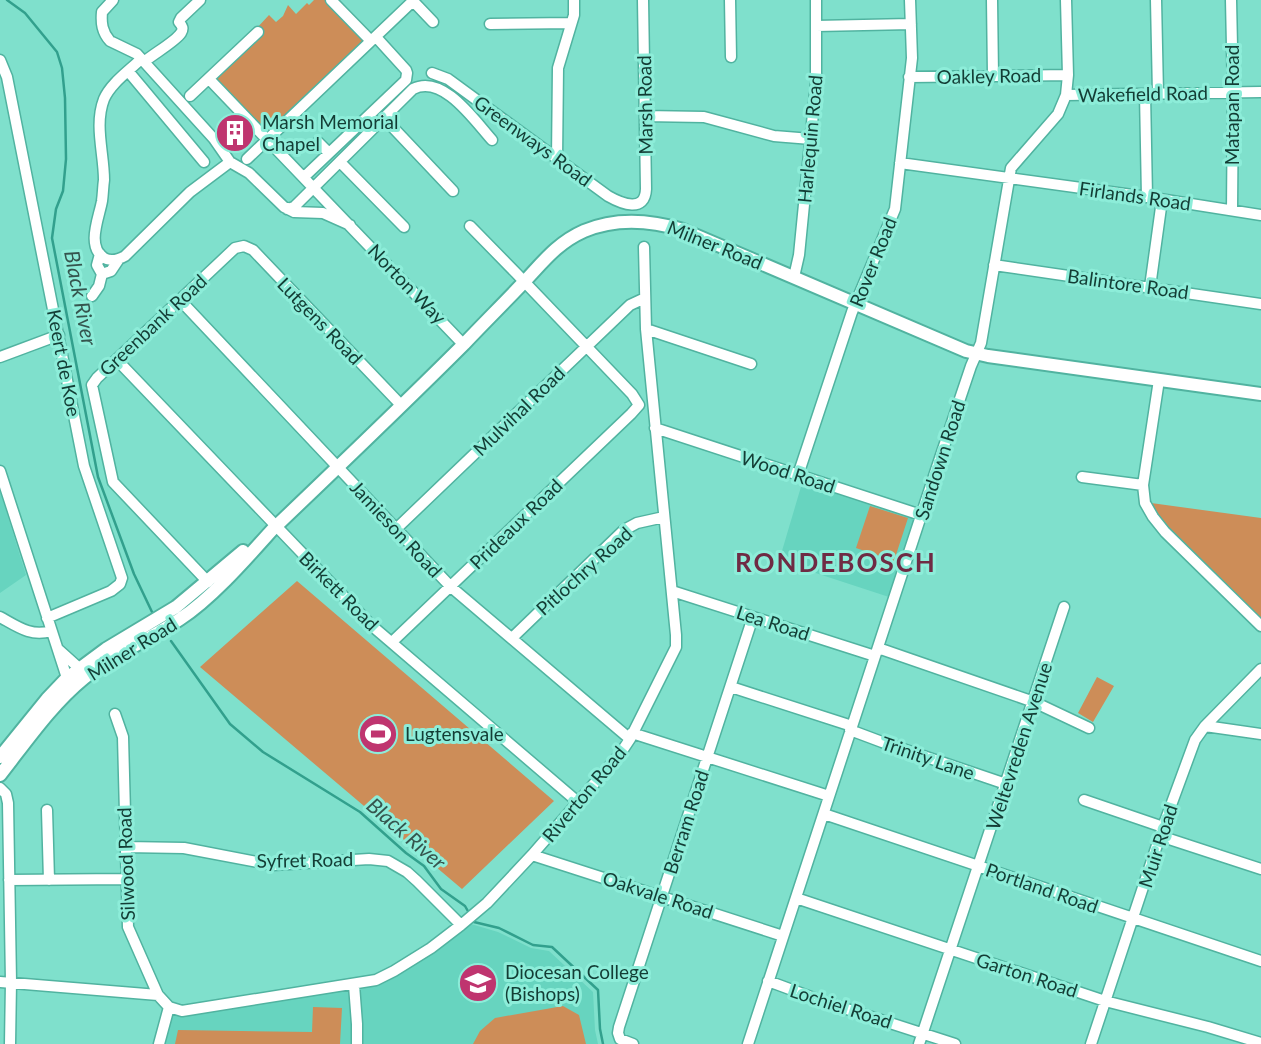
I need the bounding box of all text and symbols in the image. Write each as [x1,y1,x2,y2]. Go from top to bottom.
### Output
street label: Matapan Road [1220,45,1243,165]
street label: Marsh Road [632,55,657,155]
street label: Oakley Road [936,63,1042,88]
street label: Harlequin Road [792,74,827,204]
street label: Wakefield Road [1078,81,1208,106]
street label: Greenways Road [470,90,597,191]
place label: Marsh Memorial Chapel [262,110,399,155]
building icon: Marsh Memorial Chapel [214,112,256,154]
street label: Firlands Road [1078,176,1192,215]
street label: Rover Road [844,214,901,310]
street label: Milner Road [664,215,766,274]
street label: Norton Way [364,239,451,329]
water label: Black River [60,248,103,348]
street label: Balintore Road [1066,264,1190,303]
street label: Greenbank Road [94,269,211,380]
street label: Lutgens Road [273,272,368,369]
street label: Keert de Koe [43,307,86,418]
street label: Mulvihal Road [468,361,569,460]
street label: Sandown Road [909,397,970,522]
street label: Wood Road [738,445,838,498]
street label: Prideaux Road [465,474,567,574]
street label: Jamieson Road [346,476,447,582]
street label: Pitlochry Road [531,522,636,620]
street label: Birkett Road [295,546,384,635]
district label: RONDEBOSCH [735,546,937,578]
street label: Lea Road [734,600,813,645]
street label: Milner Road [83,612,181,685]
street label: Weltevreden Avenue [981,659,1056,832]
sports icon: Lugtensvale [357,713,399,755]
place label: Lugtensvale [405,722,504,745]
street label: Trinity Lane [879,731,978,784]
street label: Riverton Road [537,741,630,846]
street label: Berram Road [658,767,713,877]
water label: Black River [362,792,452,874]
street label: Muir Road [1133,801,1182,890]
street label: Silwood Road [112,807,139,921]
street label: Syfret Road [257,847,353,872]
street label: Portland Road [983,858,1102,918]
street label: Oakvale Road [600,866,716,923]
street label: Garton Road [974,947,1081,1002]
place label: Diocesan College (Bishops) [505,960,649,1005]
school or university icon: Diocesan College (Bishops) [457,962,499,1004]
street label: Lochiel Road [787,978,895,1033]

